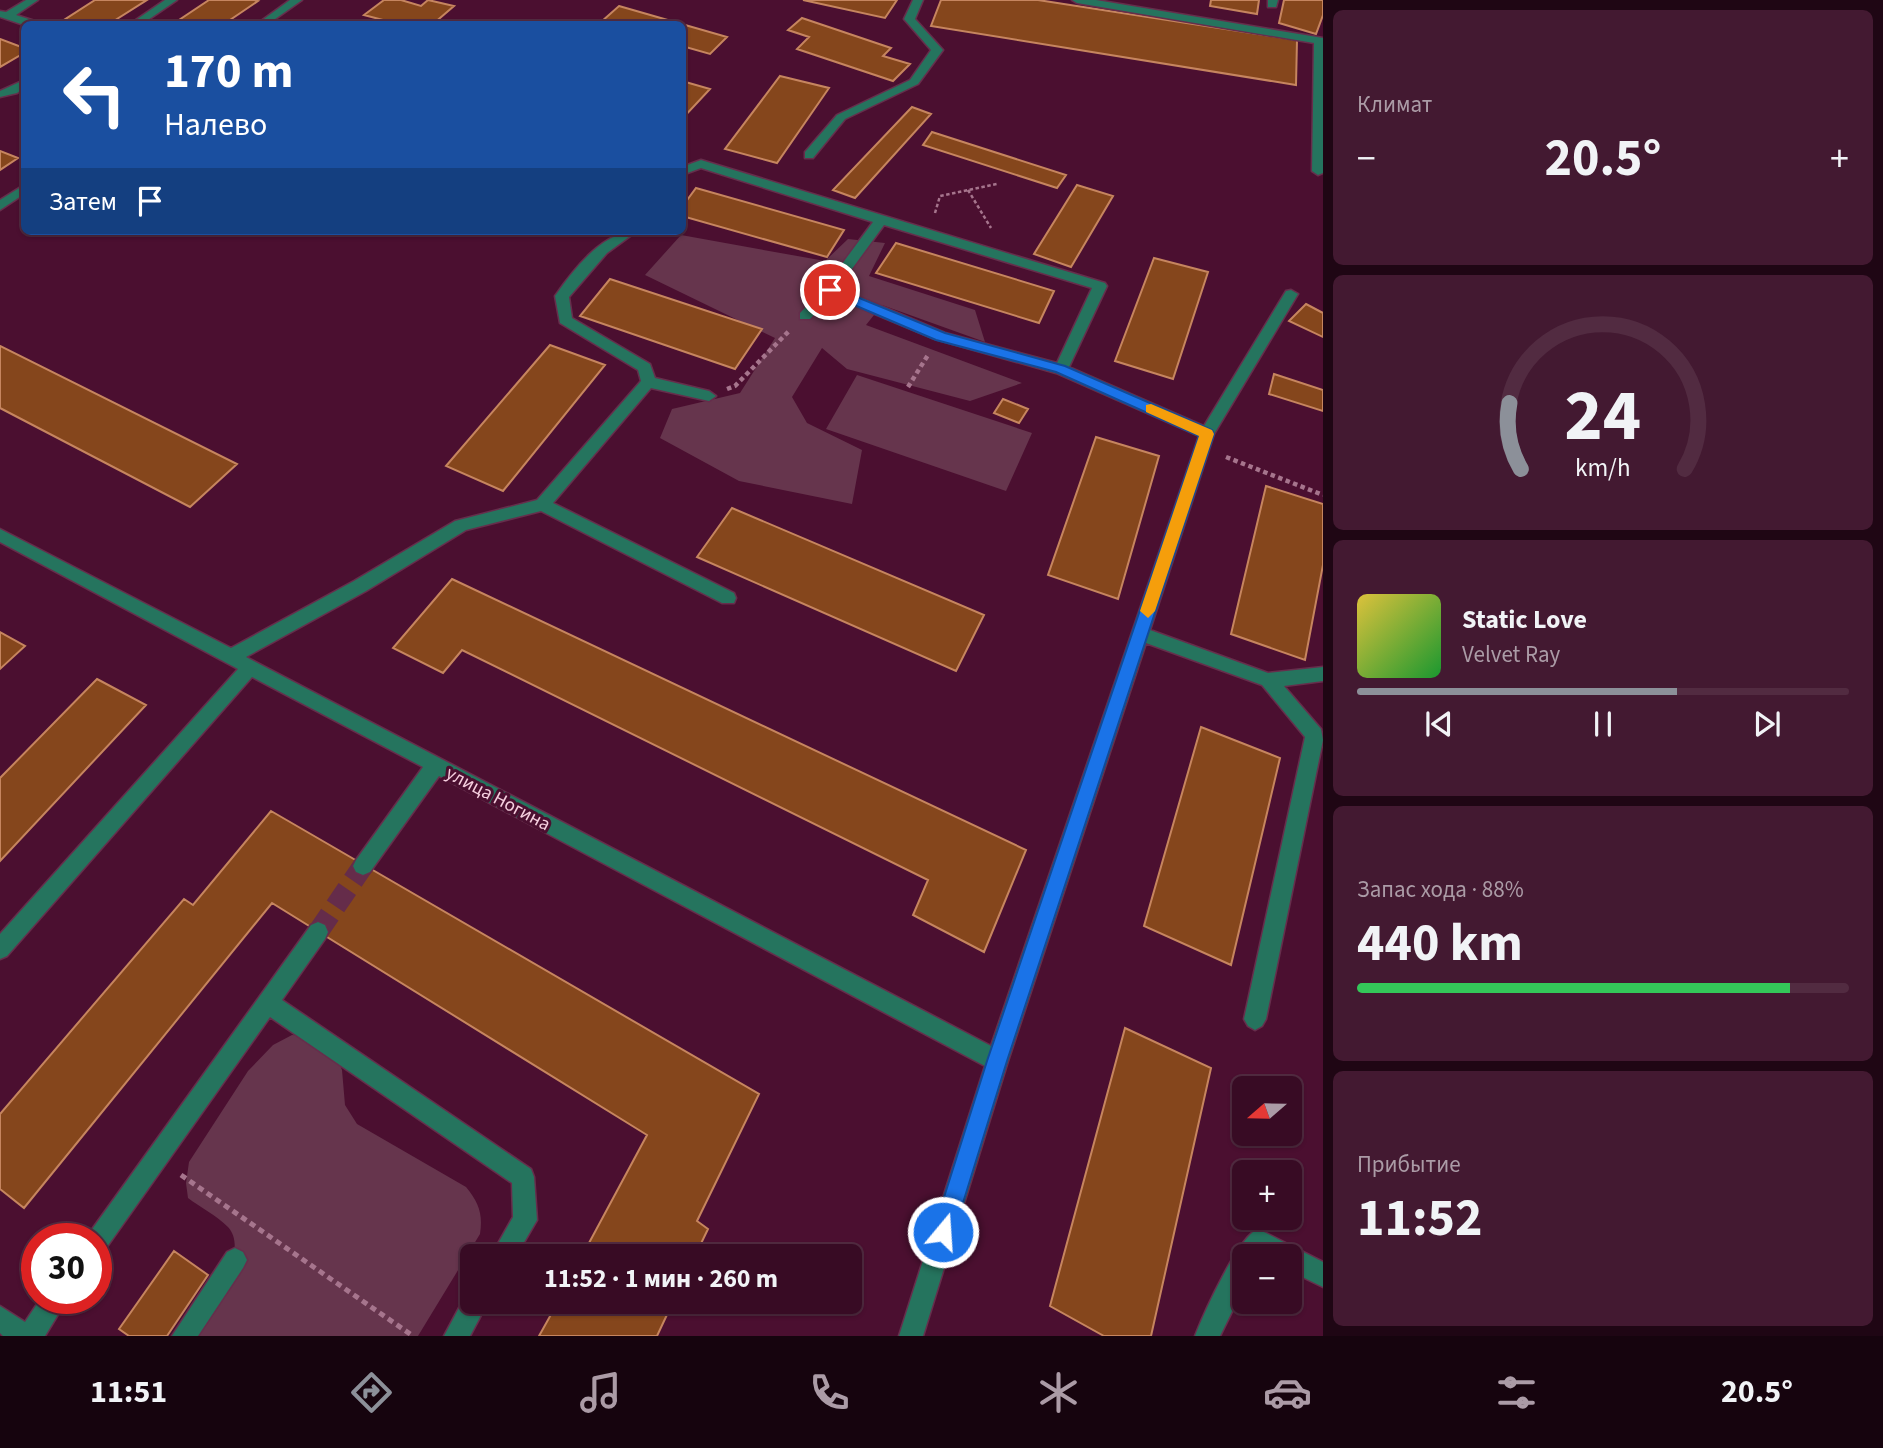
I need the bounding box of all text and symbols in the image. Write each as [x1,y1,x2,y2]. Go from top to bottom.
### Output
text: 170 m [164,37,293,107]
icon: left [49,49,140,140]
text: Климат [1357,88,1432,121]
text: Налево [164,102,267,148]
text: 20.5° [1545,122,1661,196]
text: − [1357,132,1376,186]
text: + [1830,132,1849,186]
icon: arrive [131,182,169,220]
text: Затем [49,183,117,220]
pin [800,260,860,320]
icon: arrive [811,271,849,309]
text: 24 [1565,364,1641,468]
text: km/h [1575,450,1631,486]
text: Static Love [1462,601,1587,638]
text: Velvet Ray [1462,638,1560,671]
icon: previous [1420,705,1458,743]
icon: pause [1584,705,1622,743]
icon: next [1748,705,1786,743]
street label: улица Ногина [441,760,555,838]
text: Запас хода · 88% [1357,873,1524,906]
text: 440 km [1357,907,1523,981]
north arrow [1232,1076,1302,1146]
map controls [1232,1076,1302,1314]
text: Прибытие [1357,1148,1461,1181]
button: + [1232,1160,1302,1230]
text: 11:52 [1357,1182,1482,1256]
position arrow [906,1195,980,1269]
speed limit sign: 30 [21,1223,112,1314]
button: − [1232,1244,1302,1314]
text: 11:52 · 1 мин · 260 m [544,1260,778,1297]
icon: directions [347,1368,396,1417]
icon: music [576,1368,625,1417]
icon: phone [805,1368,854,1417]
icon: climate [1034,1368,1083,1417]
icon: car [1263,1368,1312,1417]
icon: filters [1492,1368,1541,1417]
text: 11:51 [90,1369,167,1415]
text: 20.5° [1721,1369,1793,1415]

